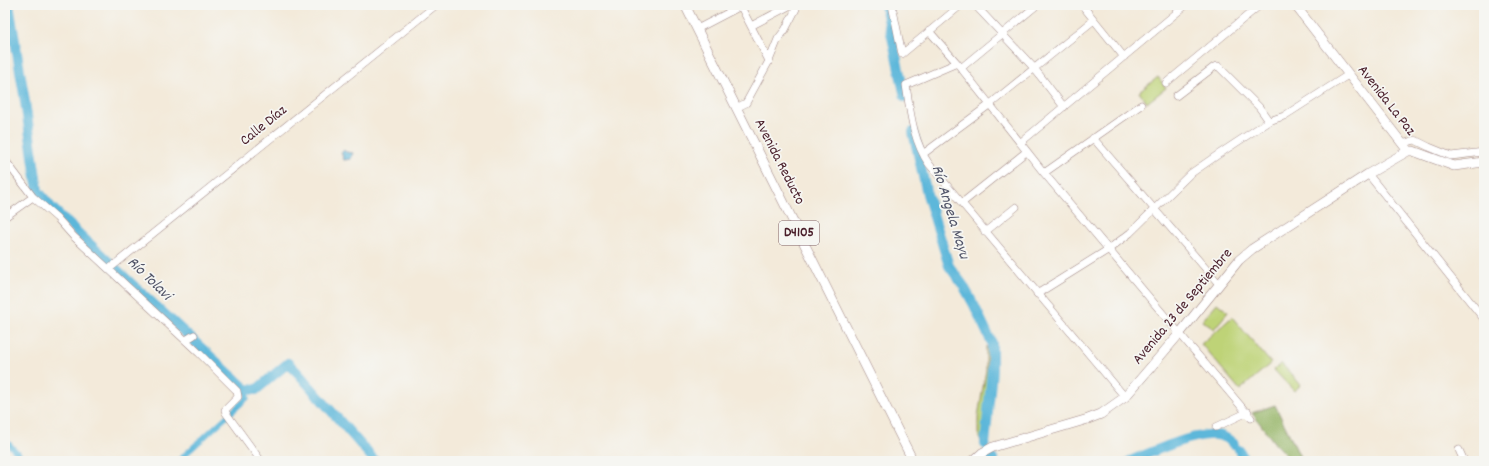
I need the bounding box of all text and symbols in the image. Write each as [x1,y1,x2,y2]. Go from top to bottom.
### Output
street label: Avenida La Paz [1351,61,1421,141]
street label: Calle Díaz [236,100,292,152]
street label: Avenida Reducto [748,115,810,209]
water label: Río Angela Mayu [925,162,975,263]
road number: D4105 [779,221,819,245]
street label: Avenida 23 de Septiembre [1128,244,1239,370]
water label: Río Tolavi [121,252,179,308]

